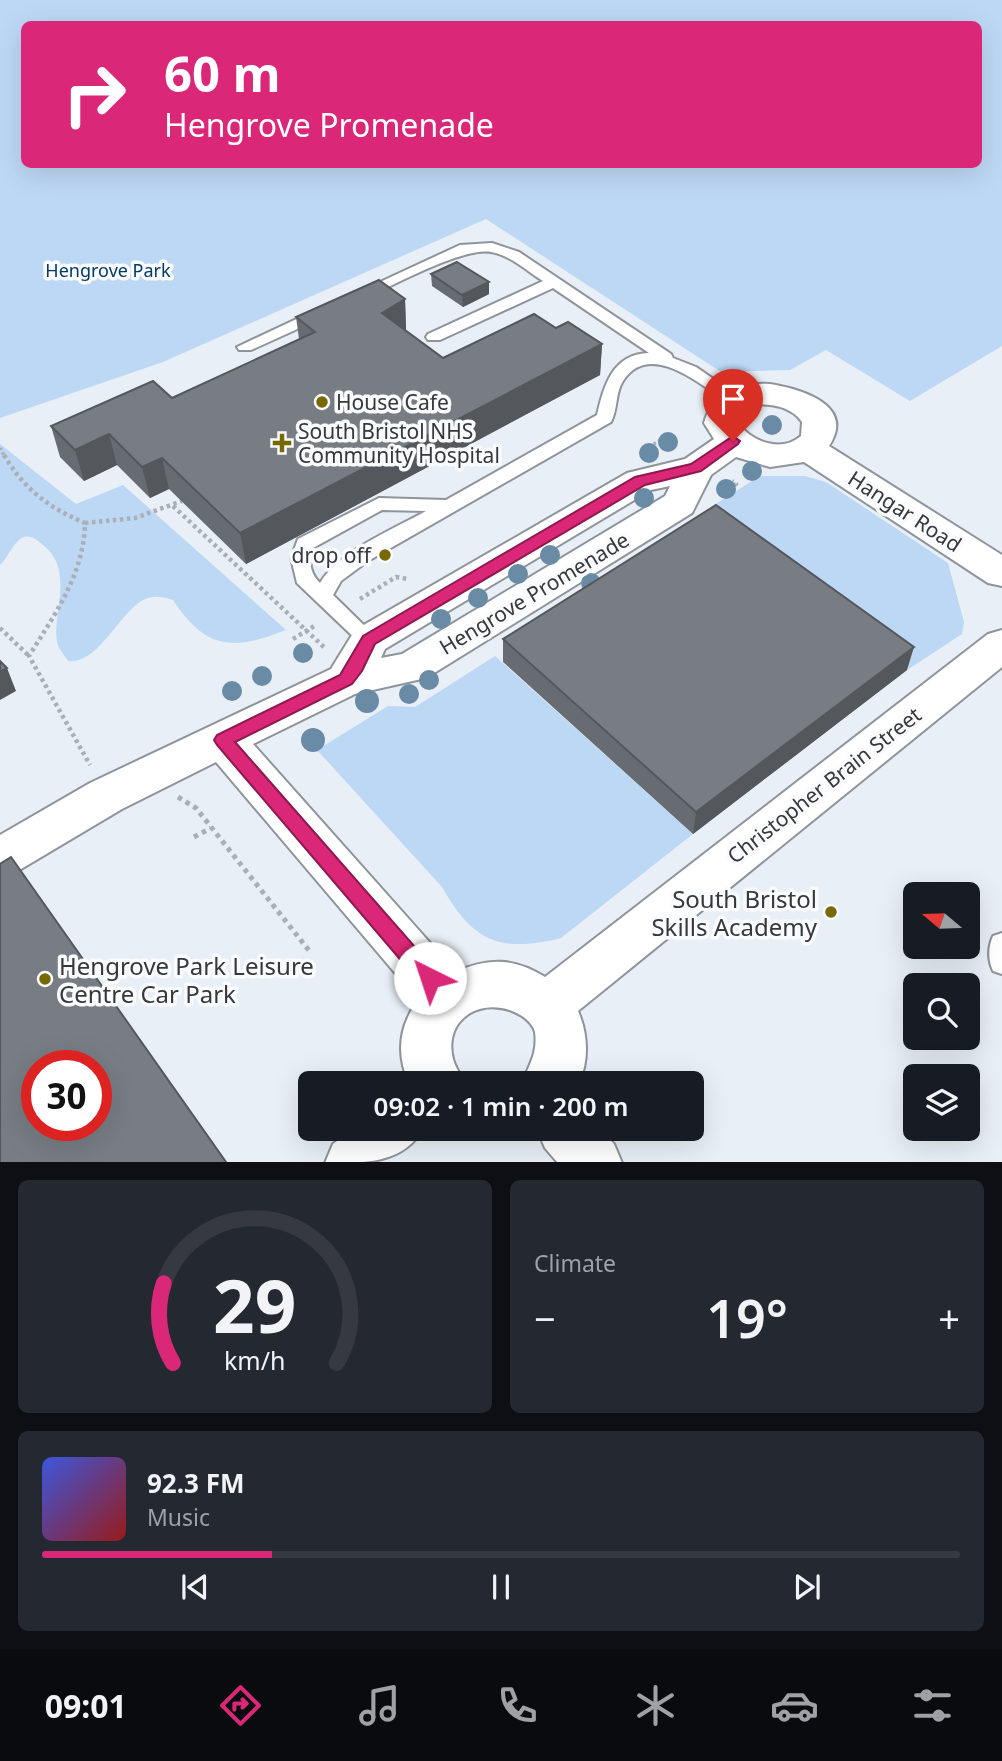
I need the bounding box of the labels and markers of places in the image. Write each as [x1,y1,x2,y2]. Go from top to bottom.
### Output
pin [703,369,763,441]
place label: House Cafe [336,388,449,416]
marker: House Cafe [314,394,330,410]
place label: South Bristol NHS Community Hospital [298,417,500,469]
marker: South Bristol NHS Community Hospital [272,433,292,453]
place label: drop off [292,541,373,569]
marker: drop off [377,547,393,563]
place label: South Bristol Skills Academy [651,882,818,943]
marker: South Bristol Skills Academy [823,904,839,920]
place label: Hengrove Park Leisure Centre Car Park [59,949,314,1010]
marker: Hengrove Park Leisure Centre Car Park [37,971,53,987]

